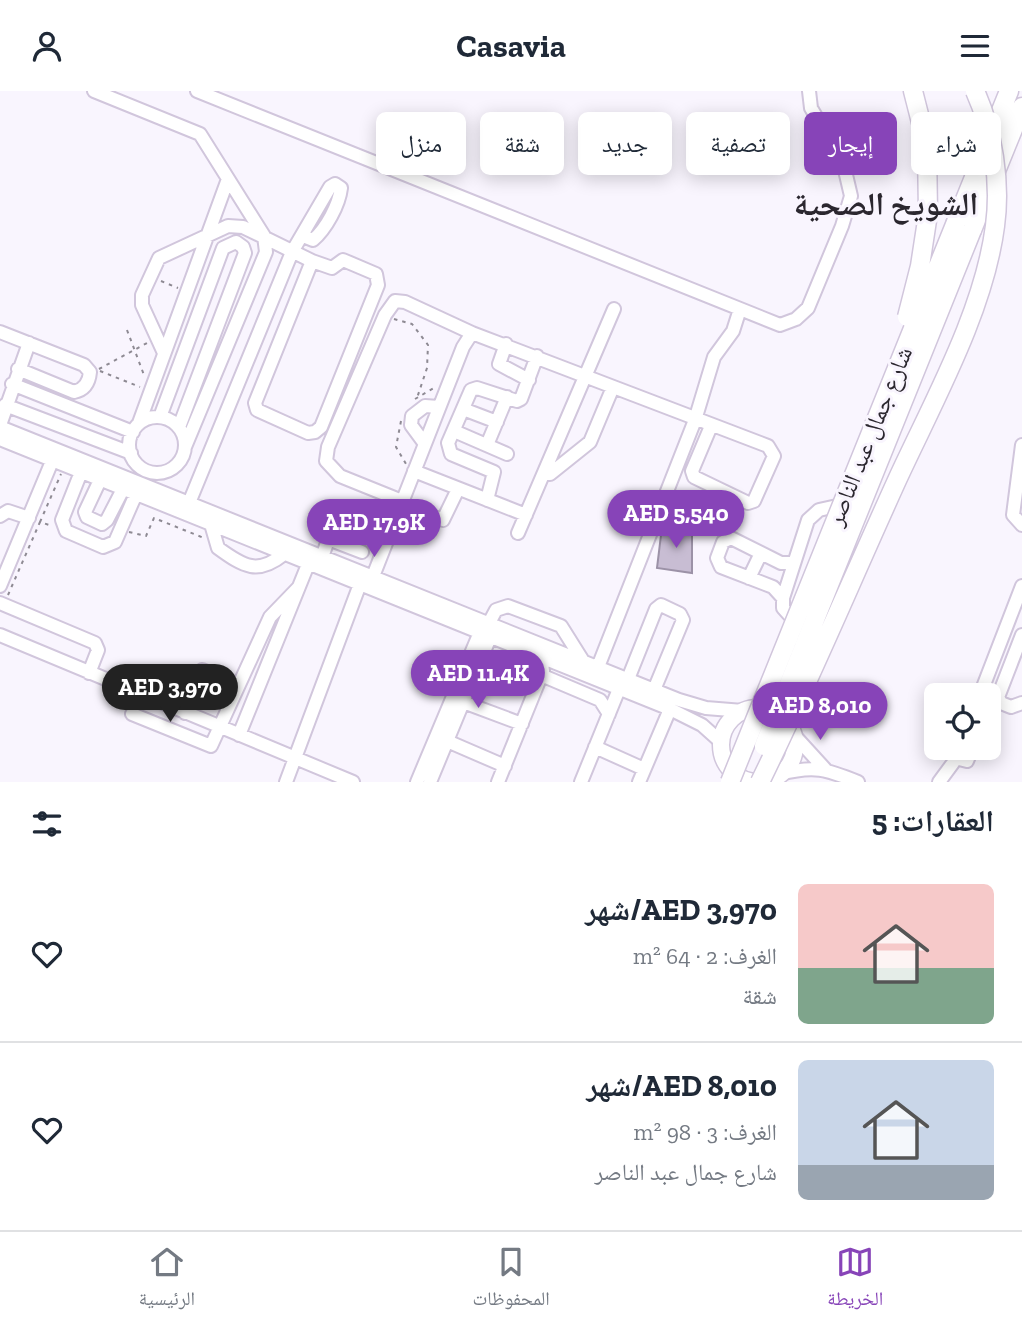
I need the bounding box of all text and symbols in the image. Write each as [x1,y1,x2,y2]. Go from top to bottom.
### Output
icon: person [28,27,66,65]
text: Casavia [456,27,566,65]
icon: menu [956,27,994,65]
chip: منزل [376,112,466,175]
chip: شقة [480,112,564,175]
chip: جديد [578,112,672,175]
chip: تصفية [686,112,790,175]
chip: إيجار [804,112,897,175]
chip: شراء [911,112,1001,175]
district label: الشويخ الصحية [794,185,978,225]
street label: شارع جمال عبد الناصر [820,342,919,531]
pin: AED 5,540 [596,491,756,550]
pin: AED 17.9K [294,499,454,559]
text: AED 5,540 [623,499,729,527]
text: AED 17.9K [323,508,425,536]
pin: AED 11.4K [398,651,558,710]
text: AED 11.4K [427,659,529,687]
pin: AED 3,970 [90,665,250,724]
text: AED 3,970 [118,673,222,701]
pin: AED 8,010 [740,683,900,742]
map controls [924,683,1001,760]
button: locate [924,683,1001,760]
text: AED 8,010 [768,691,872,719]
text: العقارات: 5 [872,803,994,839]
icon: filters [28,805,66,843]
text: AED 3,970/شهر [585,892,777,928]
icon: home [854,912,938,996]
icon: heart [28,935,66,973]
text: الغرف: 2 · 64 m² [633,942,777,970]
text: شقة [743,982,777,1010]
text: AED 8,010/شهر [586,1068,777,1104]
icon: home [854,1088,938,1172]
icon: heart [28,1111,66,1149]
text: الغرف: 3 · 98 m² [634,1118,777,1146]
text: شارع جمال عبد الناصر [594,1158,777,1186]
tab: الرئيسية [139,1243,195,1317]
tab: المحفوظات [473,1243,550,1317]
tab: الخريطة [827,1243,883,1317]

